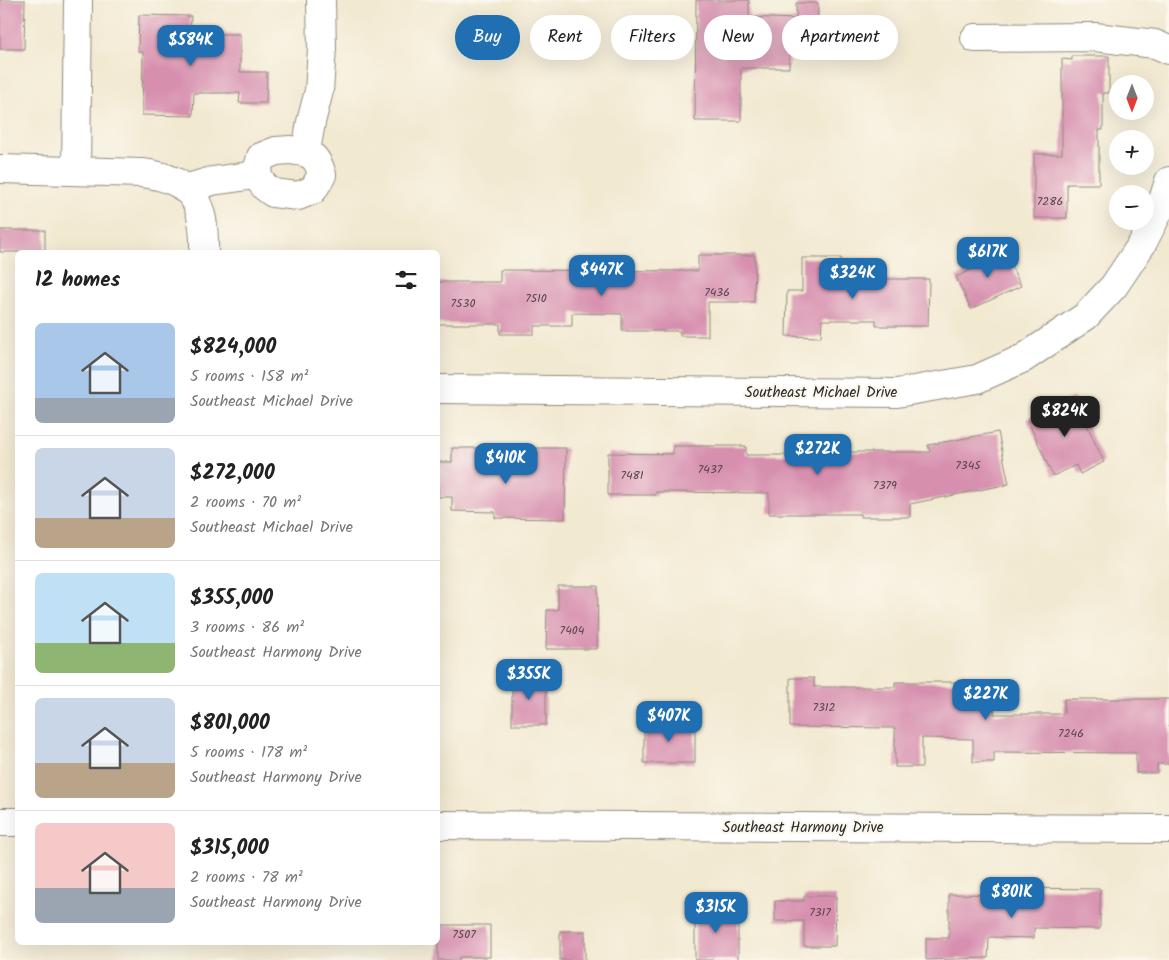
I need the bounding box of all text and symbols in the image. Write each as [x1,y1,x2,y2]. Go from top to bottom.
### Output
chip: Buy [455,15,520,60]
chip: Rent [530,15,601,60]
chip: Filters [611,15,694,60]
chip: New [704,15,772,60]
chip: Apartment [782,15,898,60]
pin: $584K [156,24,226,67]
text: $584K [168,28,214,53]
north arrow [1109,75,1154,120]
map controls [1109,75,1154,230]
button: + [1109,130,1154,175]
button: − [1109,185,1154,230]
house number: 7286 [1037,192,1063,211]
pin: $617K [953,236,1023,279]
text: $617K [968,240,1008,265]
pin: $447K [567,254,637,297]
text: $447K [580,258,624,283]
pin: $324K [818,258,888,300]
text: $324K [830,261,876,286]
text: 12 homes [35,264,120,297]
icon: filters [392,266,420,294]
house number: 7436 [704,283,730,302]
house number: 7510 [525,289,547,308]
house number: 7530 [451,294,475,313]
text: $824,000 [190,331,276,364]
icon: home [75,343,135,403]
text: 5 rooms · 158 m² [190,364,308,389]
street label: Southeast Michael Drive [745,381,898,405]
text: Southeast Michael Drive [190,389,353,414]
pin: $824K [1030,396,1100,438]
text: $824K [1042,399,1088,424]
pin: $272K [783,434,853,476]
text: $272K [795,437,841,462]
pin: $410K [471,442,541,485]
text: $410K [486,446,526,471]
house number: 7345 [955,456,982,475]
text: $272,000 [190,457,275,490]
house number: 7437 [698,460,723,479]
house number: 7481 [620,466,644,485]
icon: home [75,468,135,528]
house number: 7379 [873,476,897,495]
text: 2 rooms · 70 m² [190,490,301,515]
text: Southeast Michael Drive [190,515,353,540]
text: $355,000 [190,582,273,615]
icon: home [75,593,135,653]
text: 3 rooms · 86 m² [190,615,304,640]
house number: 7404 [560,621,585,640]
text: Southeast Harmony Drive [190,640,362,665]
pin: $355K [494,658,564,701]
text: $355K [507,662,551,687]
pin: $227K [951,678,1021,721]
text: $227K [963,682,1009,707]
house number: 7312 [812,698,836,717]
pin: $407K [634,700,704,743]
text: $407K [647,704,691,729]
text: $801,000 [190,707,270,740]
icon: home [75,718,135,778]
house number: 7246 [1058,724,1084,743]
text: 5 rooms · 178 m² [190,740,307,765]
text: Southeast Harmony Drive [190,765,362,790]
street label: Southeast Harmony Drive [723,816,884,840]
text: $315,000 [190,832,269,865]
icon: home [75,843,135,903]
text: 2 rooms · 78 m² [190,865,303,890]
pin: $801K [977,876,1047,919]
text: $801K [991,880,1033,905]
text: Southeast Harmony Drive [190,890,362,915]
pin: $315K [681,892,751,934]
text: $315K [696,895,736,920]
house number: 7317 [809,903,831,922]
house number: 7507 [452,925,476,944]

